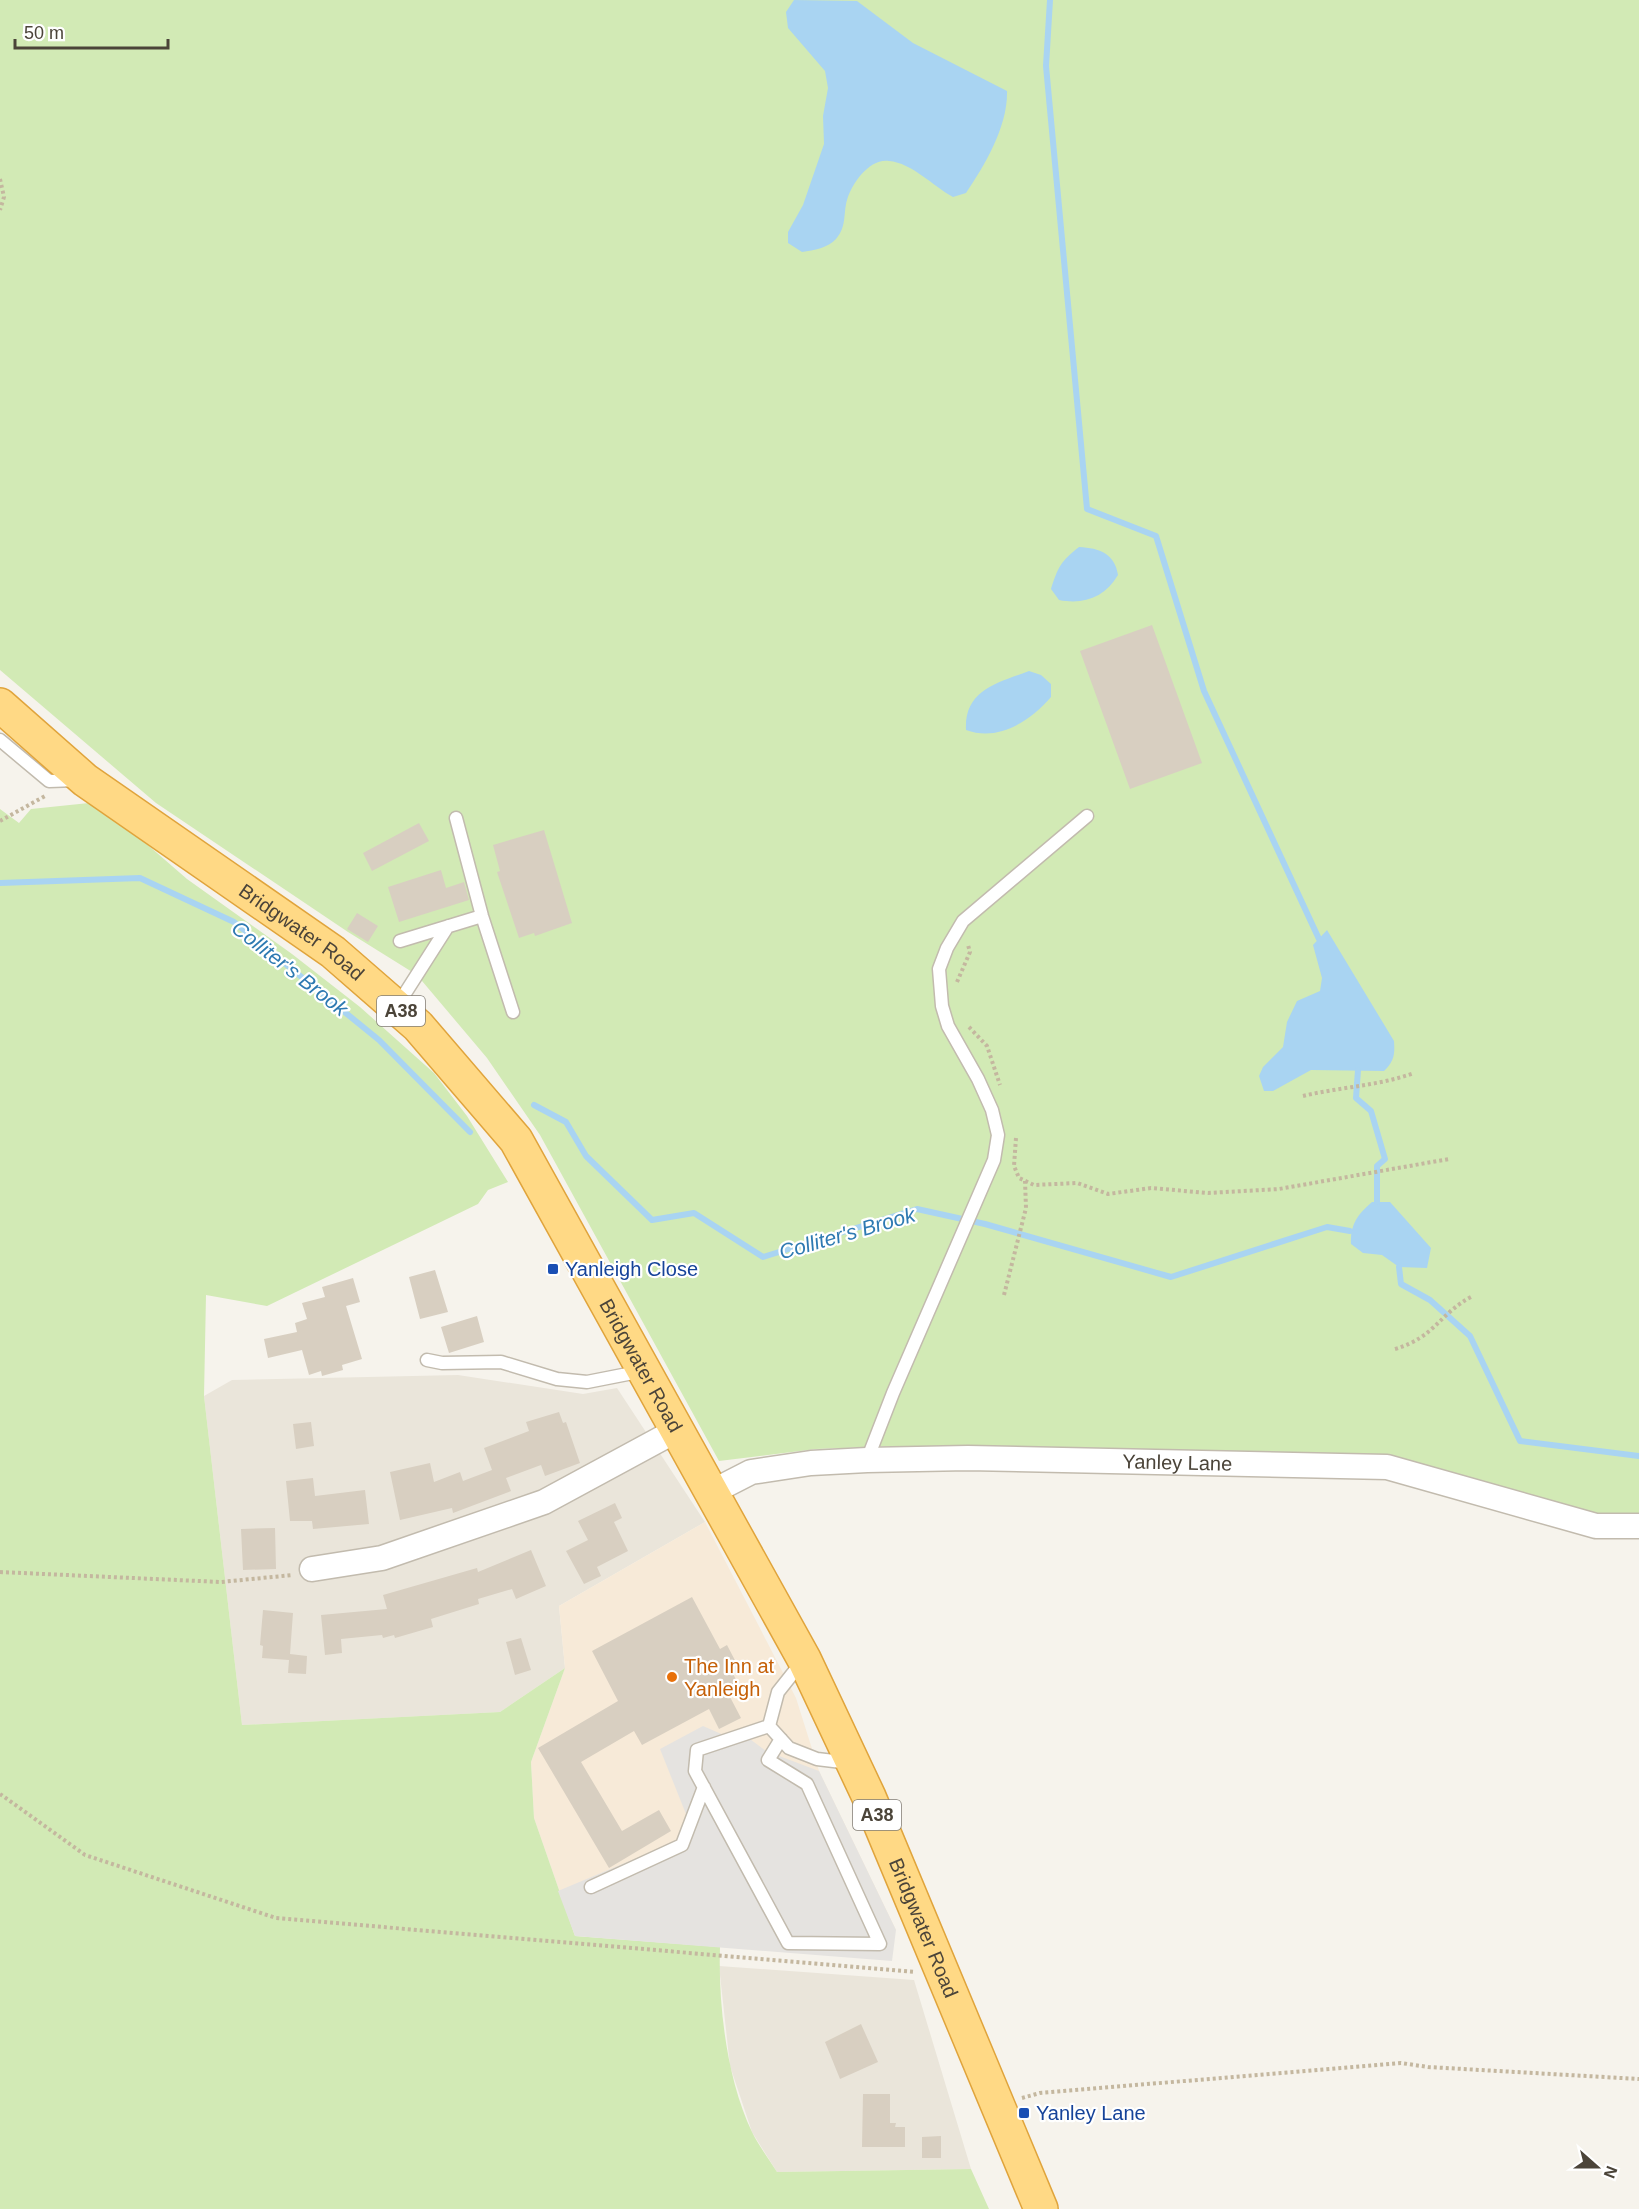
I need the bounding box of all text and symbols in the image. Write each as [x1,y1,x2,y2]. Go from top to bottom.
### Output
scale bar [15,12,168,50]
text: 50 m [24,23,64,43]
street label: Bridgwater Road [235,879,368,985]
water label: Colliter's Brook [228,916,354,1021]
road number: A38 [377,996,425,1026]
water label: Colliter's Brook [776,1202,919,1263]
place label: Yanleigh Close [565,1258,698,1280]
marker: Yanleigh Close [546,1262,560,1276]
street label: Bridgwater Road [595,1295,687,1436]
street label: Yanley Lane [1122,1450,1232,1475]
place label: The Inn at Yanleigh [684,1655,775,1700]
marker: The Inn at Yanleigh [665,1670,679,1684]
road number: A38 [853,1800,901,1830]
street label: Bridgwater Road [885,1855,962,2001]
place label: Yanley Lane [1036,2102,1146,2124]
marker: Yanley Lane [1017,2106,1031,2120]
north arrow [1567,2137,1627,2197]
text: N [1601,2164,1621,2181]

